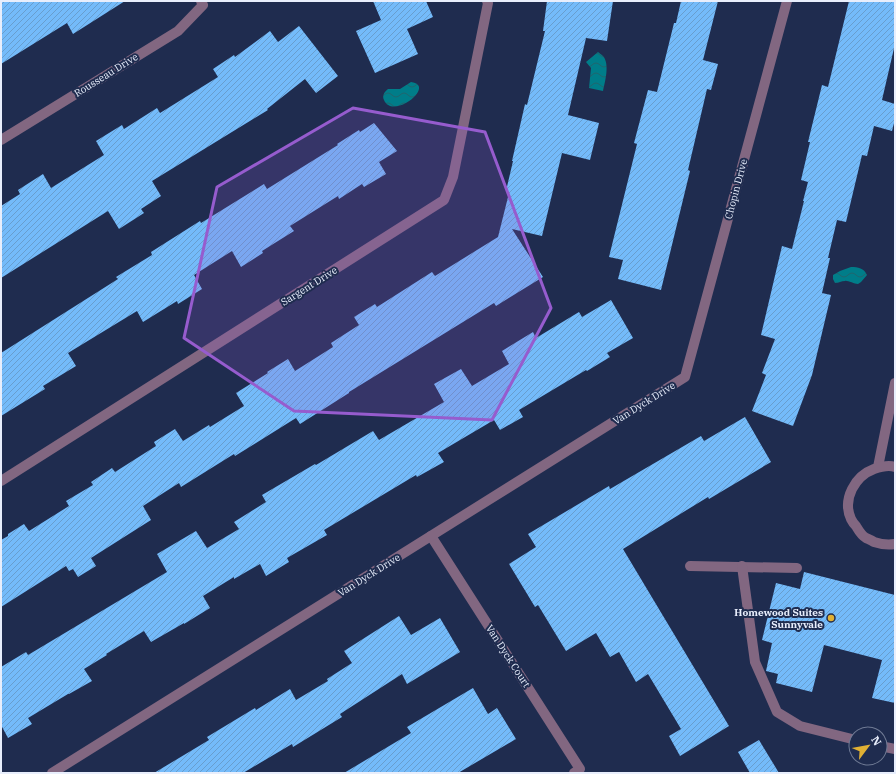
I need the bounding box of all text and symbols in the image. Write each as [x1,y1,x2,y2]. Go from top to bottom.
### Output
street label: Rousseau Drive [72,50,140,100]
street label: Chopin Drive [722,158,750,220]
street label: Sargent Drive [278,264,340,308]
street label: Van Dyck Drive [610,379,678,427]
street label: Van Dyck Drive [335,551,403,599]
place label: Homewood Suites Sunnyvale [734,606,823,631]
marker: Homewood Suites Sunnyvale [826,613,836,623]
street label: Van Dyck Court [483,622,533,690]
north arrow [848,726,888,766]
text: N [868,733,885,748]

